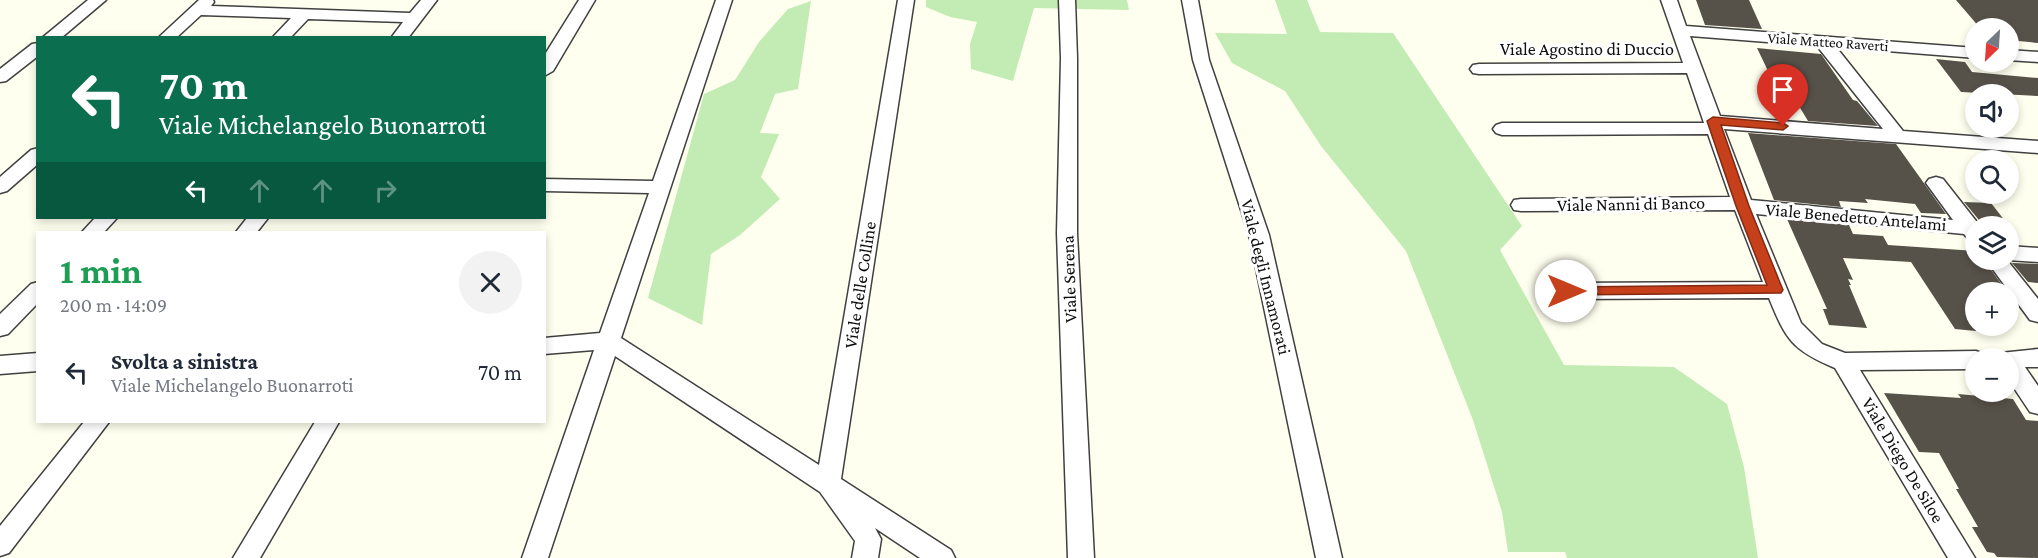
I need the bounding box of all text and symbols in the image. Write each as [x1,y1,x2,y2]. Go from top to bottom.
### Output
north arrow [1965,18,2019,72]
map controls [1965,18,2019,402]
street label: Viale Matteo Raverti [1767,30,1889,54]
street label: Viale Agostino di Duccio [1500,39,1674,59]
icon: left [60,60,138,138]
text: 70 m [159,61,248,108]
pin [1757,64,1808,126]
icon: arrive [1766,73,1799,106]
button: sound [1965,84,2019,138]
text: Viale Michelangelo Buonarroti [159,110,486,140]
button: search [1965,150,2019,204]
icon: left [180,174,213,207]
icon: ahead [243,174,276,207]
icon: ahead [306,174,339,207]
icon: right [369,174,402,207]
street label: Viale Nanni di Banco [1557,193,1705,215]
street label: Viale degli Innamorati [1237,197,1295,357]
street label: Viale Benedetto Antelami [1765,199,1948,235]
button: layers [1965,216,2019,270]
street label: Viale delle Colline [840,220,880,350]
street label: Viale Serena [1057,235,1081,323]
text: 1 min [60,251,142,291]
button: close [459,251,522,314]
position arrow [1534,259,1598,323]
button: + [1965,282,2019,336]
text: 200 m · 14:09 [60,294,167,316]
button: − [1965,348,2019,402]
text: Svolta a sinistra [111,349,258,374]
icon: left [60,356,93,389]
text: 70 m [478,360,522,385]
text: Viale Michelangelo Buonarroti [111,374,354,396]
street label: Viale Diego De Siloe [1858,394,1948,526]

